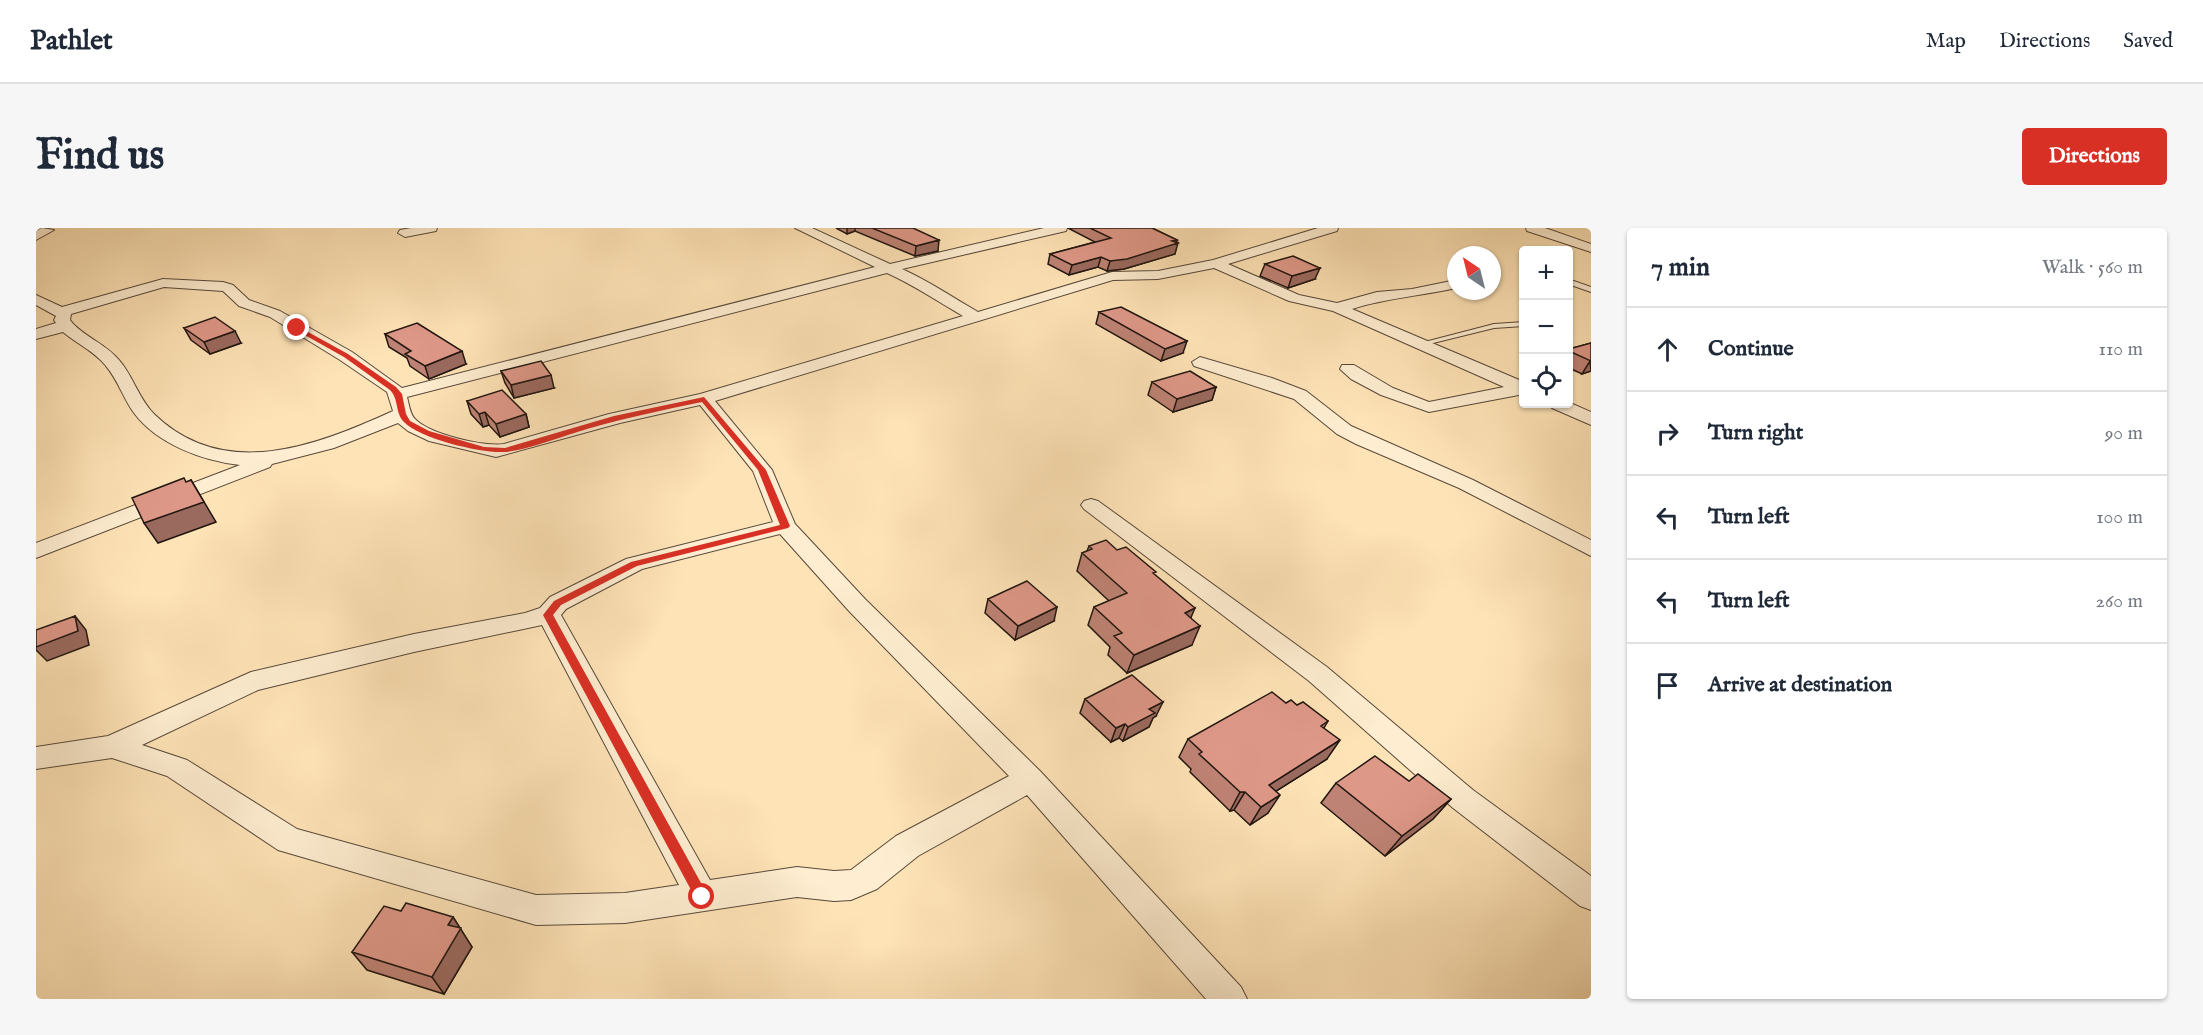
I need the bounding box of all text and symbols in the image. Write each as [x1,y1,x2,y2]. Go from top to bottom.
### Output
text: Pathlet [30,24,113,59]
text: Map [1926,28,1966,55]
text: Directions [1999,28,2090,55]
text: Saved [2123,28,2173,55]
button: Directions [2022,128,2167,185]
text: Find us [36,130,164,183]
north arrow [1447,246,1501,300]
map controls [1519,246,1573,408]
button: + [1519,246,1573,300]
text: 7 min [1651,251,1710,284]
text: Walk · 560 m [2042,255,2143,280]
button: − [1519,300,1573,354]
route end [283,314,309,340]
icon: ahead [1651,333,1684,366]
text: Continue [1708,335,1794,363]
text: 110 m [2099,337,2143,362]
button: locate [1519,354,1573,408]
icon: right [1651,417,1684,450]
text: Turn right [1708,419,1803,447]
text: 90 m [2105,421,2143,446]
icon: left [1651,501,1684,534]
text: Turn left [1708,503,1790,531]
text: 100 m [2096,505,2143,530]
icon: left [1651,585,1684,618]
text: Turn left [1708,587,1790,615]
text: 260 m [2096,589,2143,614]
icon: arrive [1651,669,1684,702]
text: Arrive at destination [1708,671,1892,699]
route start [688,883,714,909]

